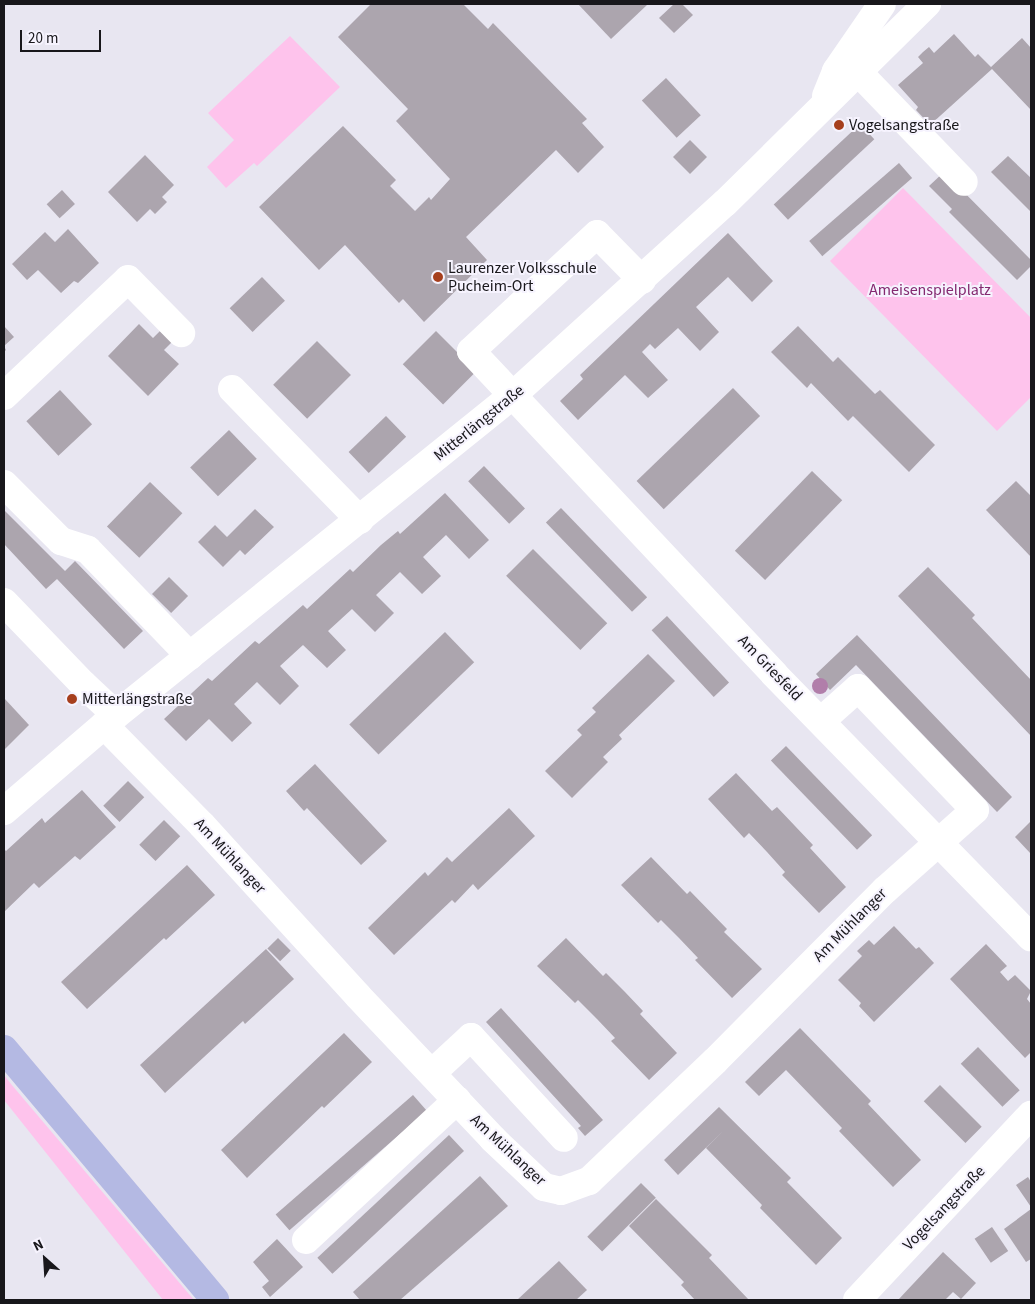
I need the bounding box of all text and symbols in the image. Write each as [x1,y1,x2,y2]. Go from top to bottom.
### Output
scale bar [22,20,104,52]
text: 20 m [28,28,58,49]
place label: Vogelsangstraße [849,115,959,135]
marker: Vogelsangstraße [833,119,845,131]
place label: Laurenzer Volksschule Pucheim-Ort [448,258,597,296]
marker: Laurenzer Volksschule Pucheim-Ort [432,271,444,283]
park label: Ameisenspielplatz [869,280,991,300]
street label: Mitterlängstraße [430,381,528,465]
street label: Am Griesfeld [734,631,806,705]
place label: Mitterlängstraße [82,689,192,709]
marker: Mitterlängstraße [66,693,78,705]
street label: Am Mühlanger [190,814,270,898]
street label: Am Mühlanger [809,884,891,966]
street label: Am Mühlanger [466,1110,550,1190]
street label: Vogelsangstraße [899,1162,989,1254]
north arrow [20,1234,70,1284]
text: N [30,1234,47,1257]

